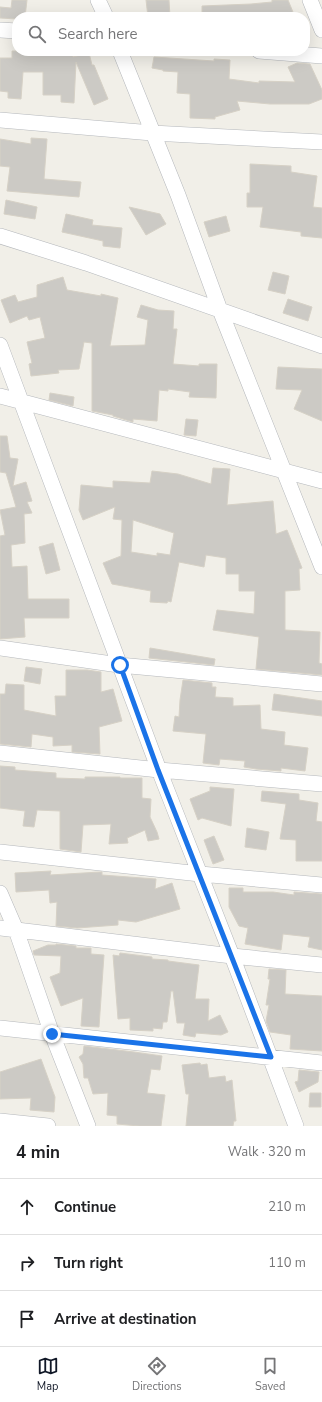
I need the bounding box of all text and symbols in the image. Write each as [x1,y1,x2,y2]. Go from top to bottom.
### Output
search box [12,12,310,56]
icon: search [26,23,48,45]
text: Search here [58,24,138,44]
route start [111,656,129,674]
route end [43,1025,61,1043]
text: 4 min [16,1141,60,1164]
text: Walk · 320 m [228,1143,306,1161]
icon: ahead [16,1196,38,1218]
text: Continue [54,1197,116,1217]
text: 210 m [268,1198,306,1216]
icon: right [16,1252,38,1274]
text: Turn right [54,1253,123,1273]
text: 110 m [268,1254,306,1272]
icon: arrive [16,1308,38,1330]
text: Arrive at destination [54,1309,197,1329]
tab: Map [37,1355,59,1394]
tab: Directions [132,1355,182,1394]
tab: Saved [255,1355,285,1394]

